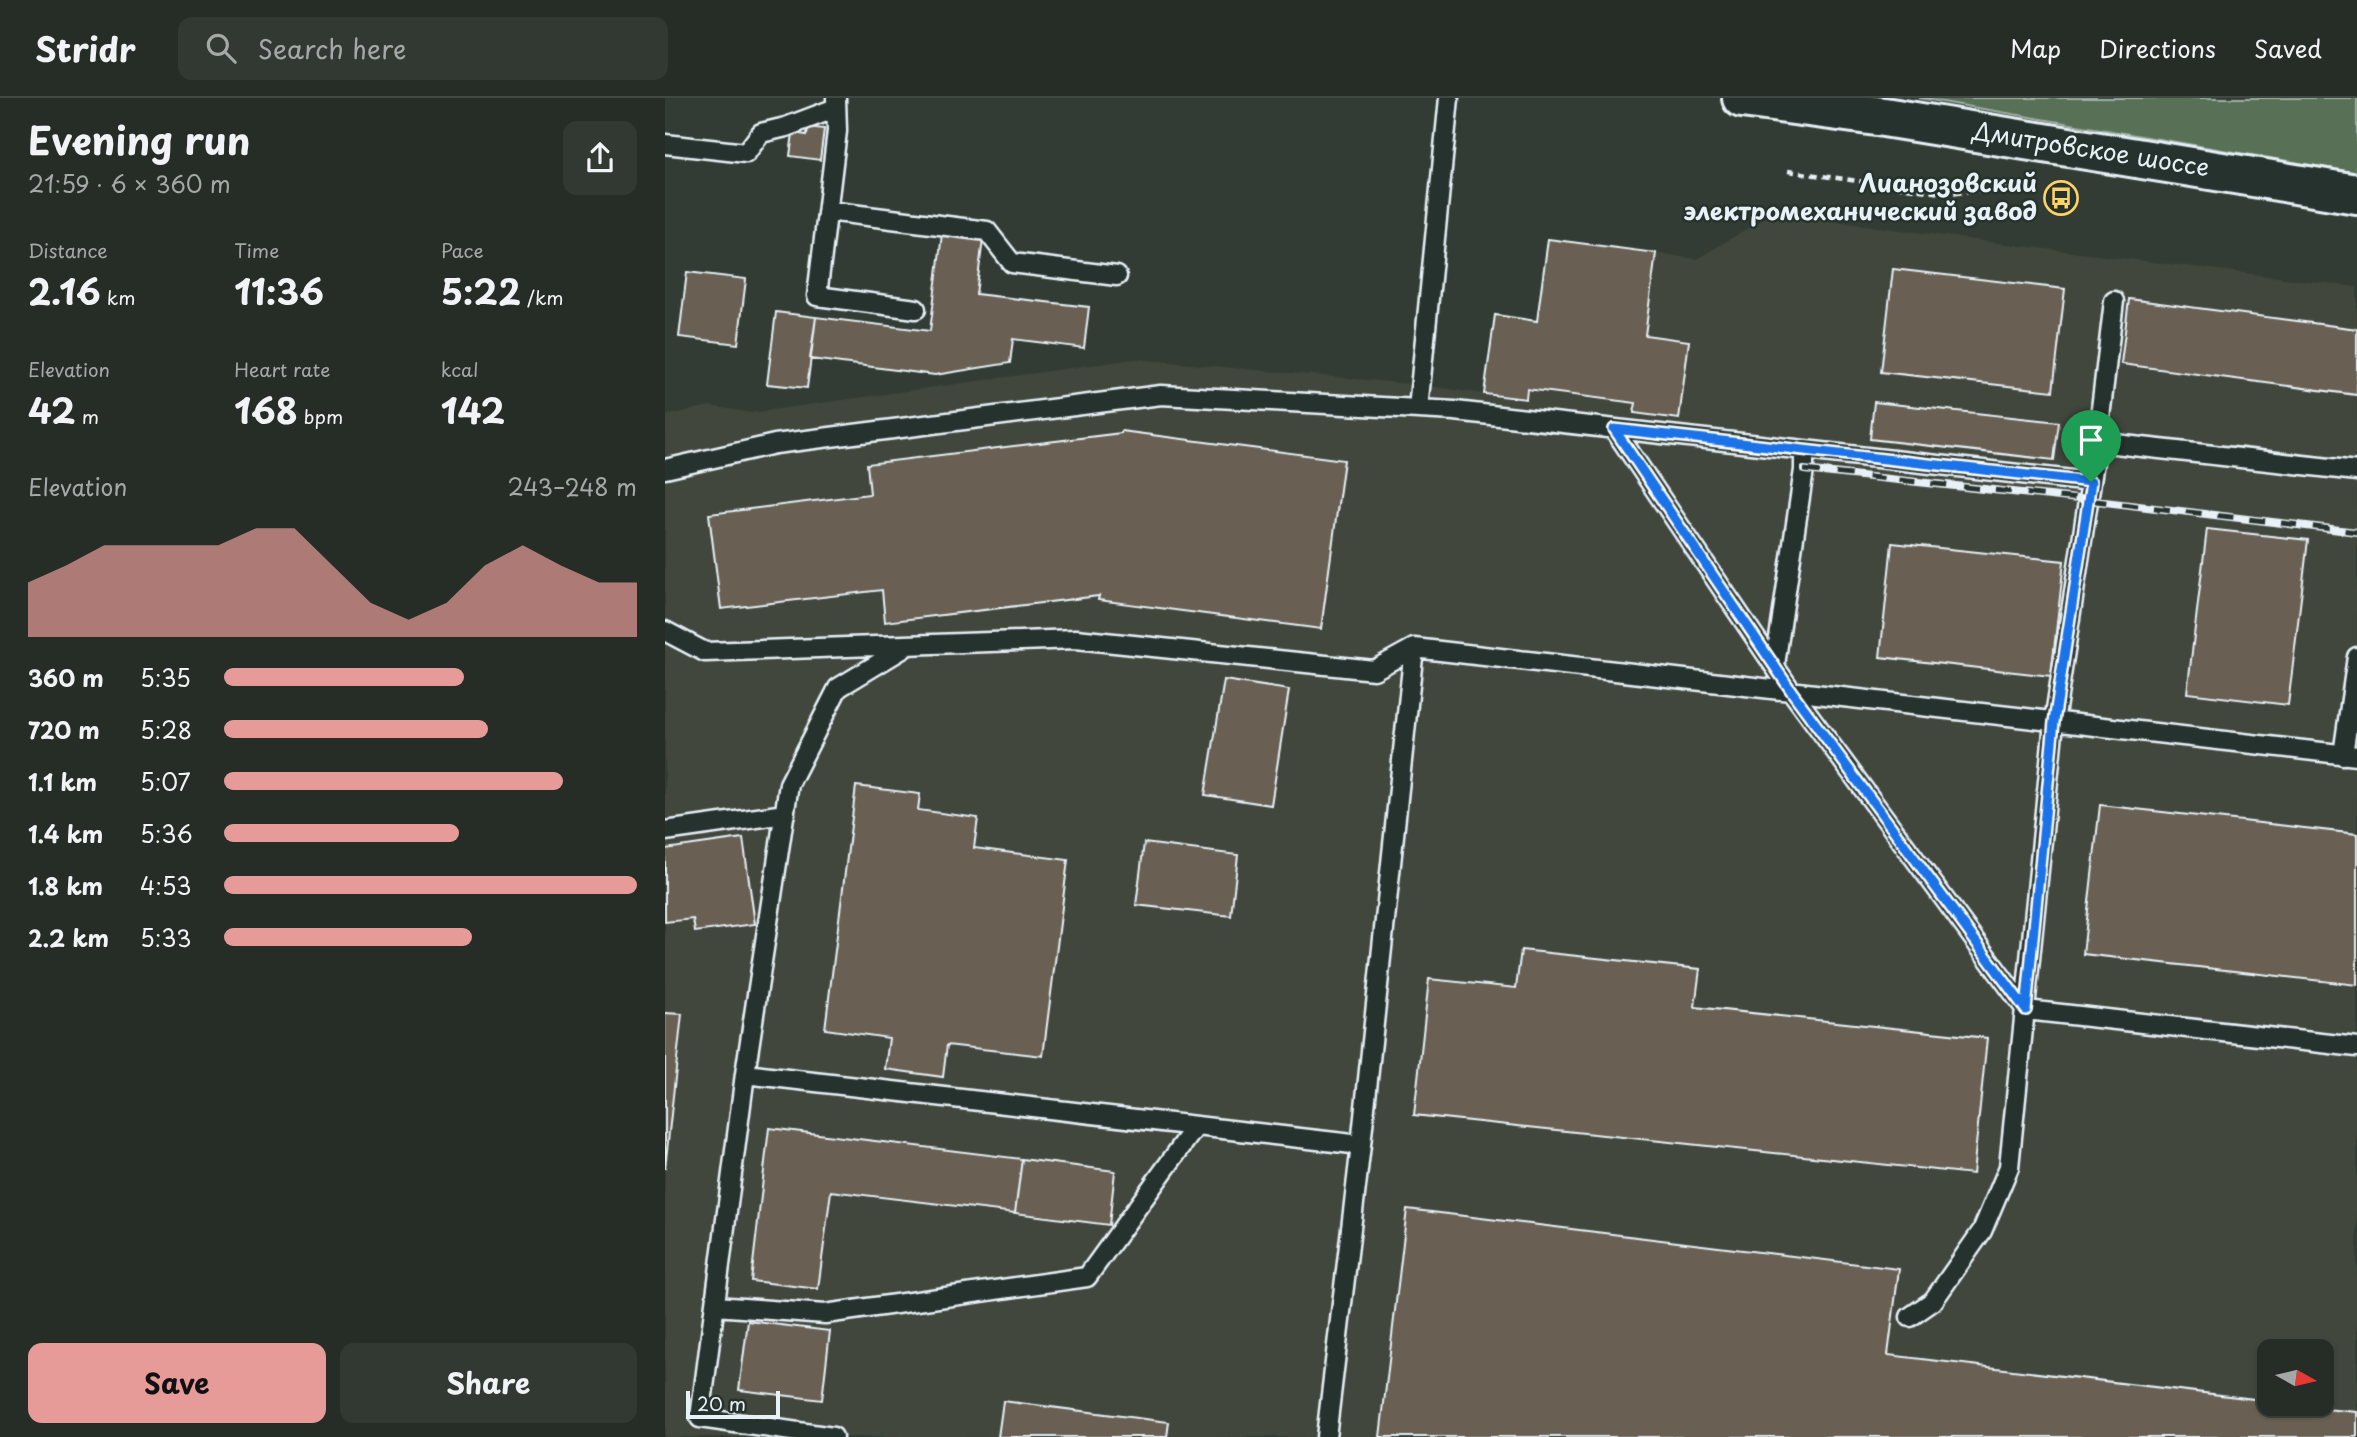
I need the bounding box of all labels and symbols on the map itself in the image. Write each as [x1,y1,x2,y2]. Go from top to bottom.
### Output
street label: Дмитровское шоссе [1969,111,2212,184]
place label: Лианозовский электромеханический завод [1684,164,2037,228]
bus stop icon: Лианозовский электромеханический завод [2042,179,2080,217]
pin [2061,410,2121,482]
north arrow [2257,1339,2335,1416]
scale bar [686,1388,781,1420]

